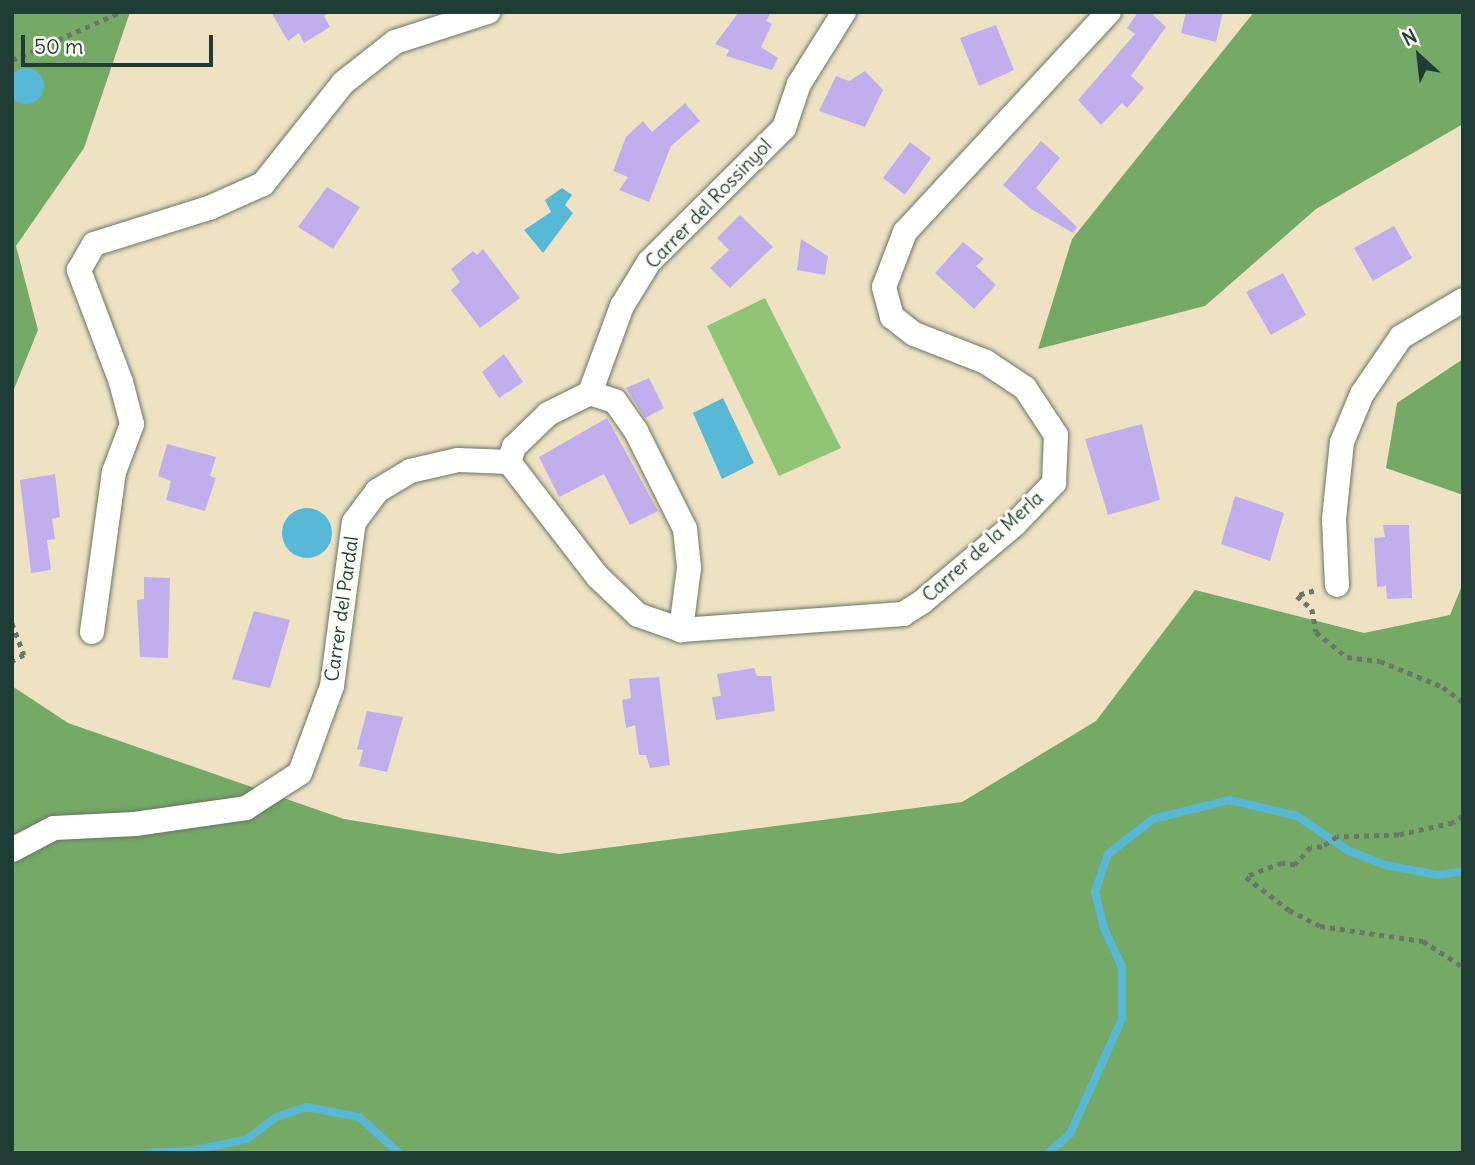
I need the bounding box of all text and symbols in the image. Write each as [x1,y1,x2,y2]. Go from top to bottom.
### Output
scale bar [24,21,217,65]
north arrow [1384,21,1454,91]
text: N [1398,24,1421,51]
text: 50 m [34,33,83,60]
street label: Carrer del Rossinyol [641,134,777,274]
street label: Carrer de la Merla [918,487,1048,607]
street label: Carrer del Pardal [321,535,363,683]

